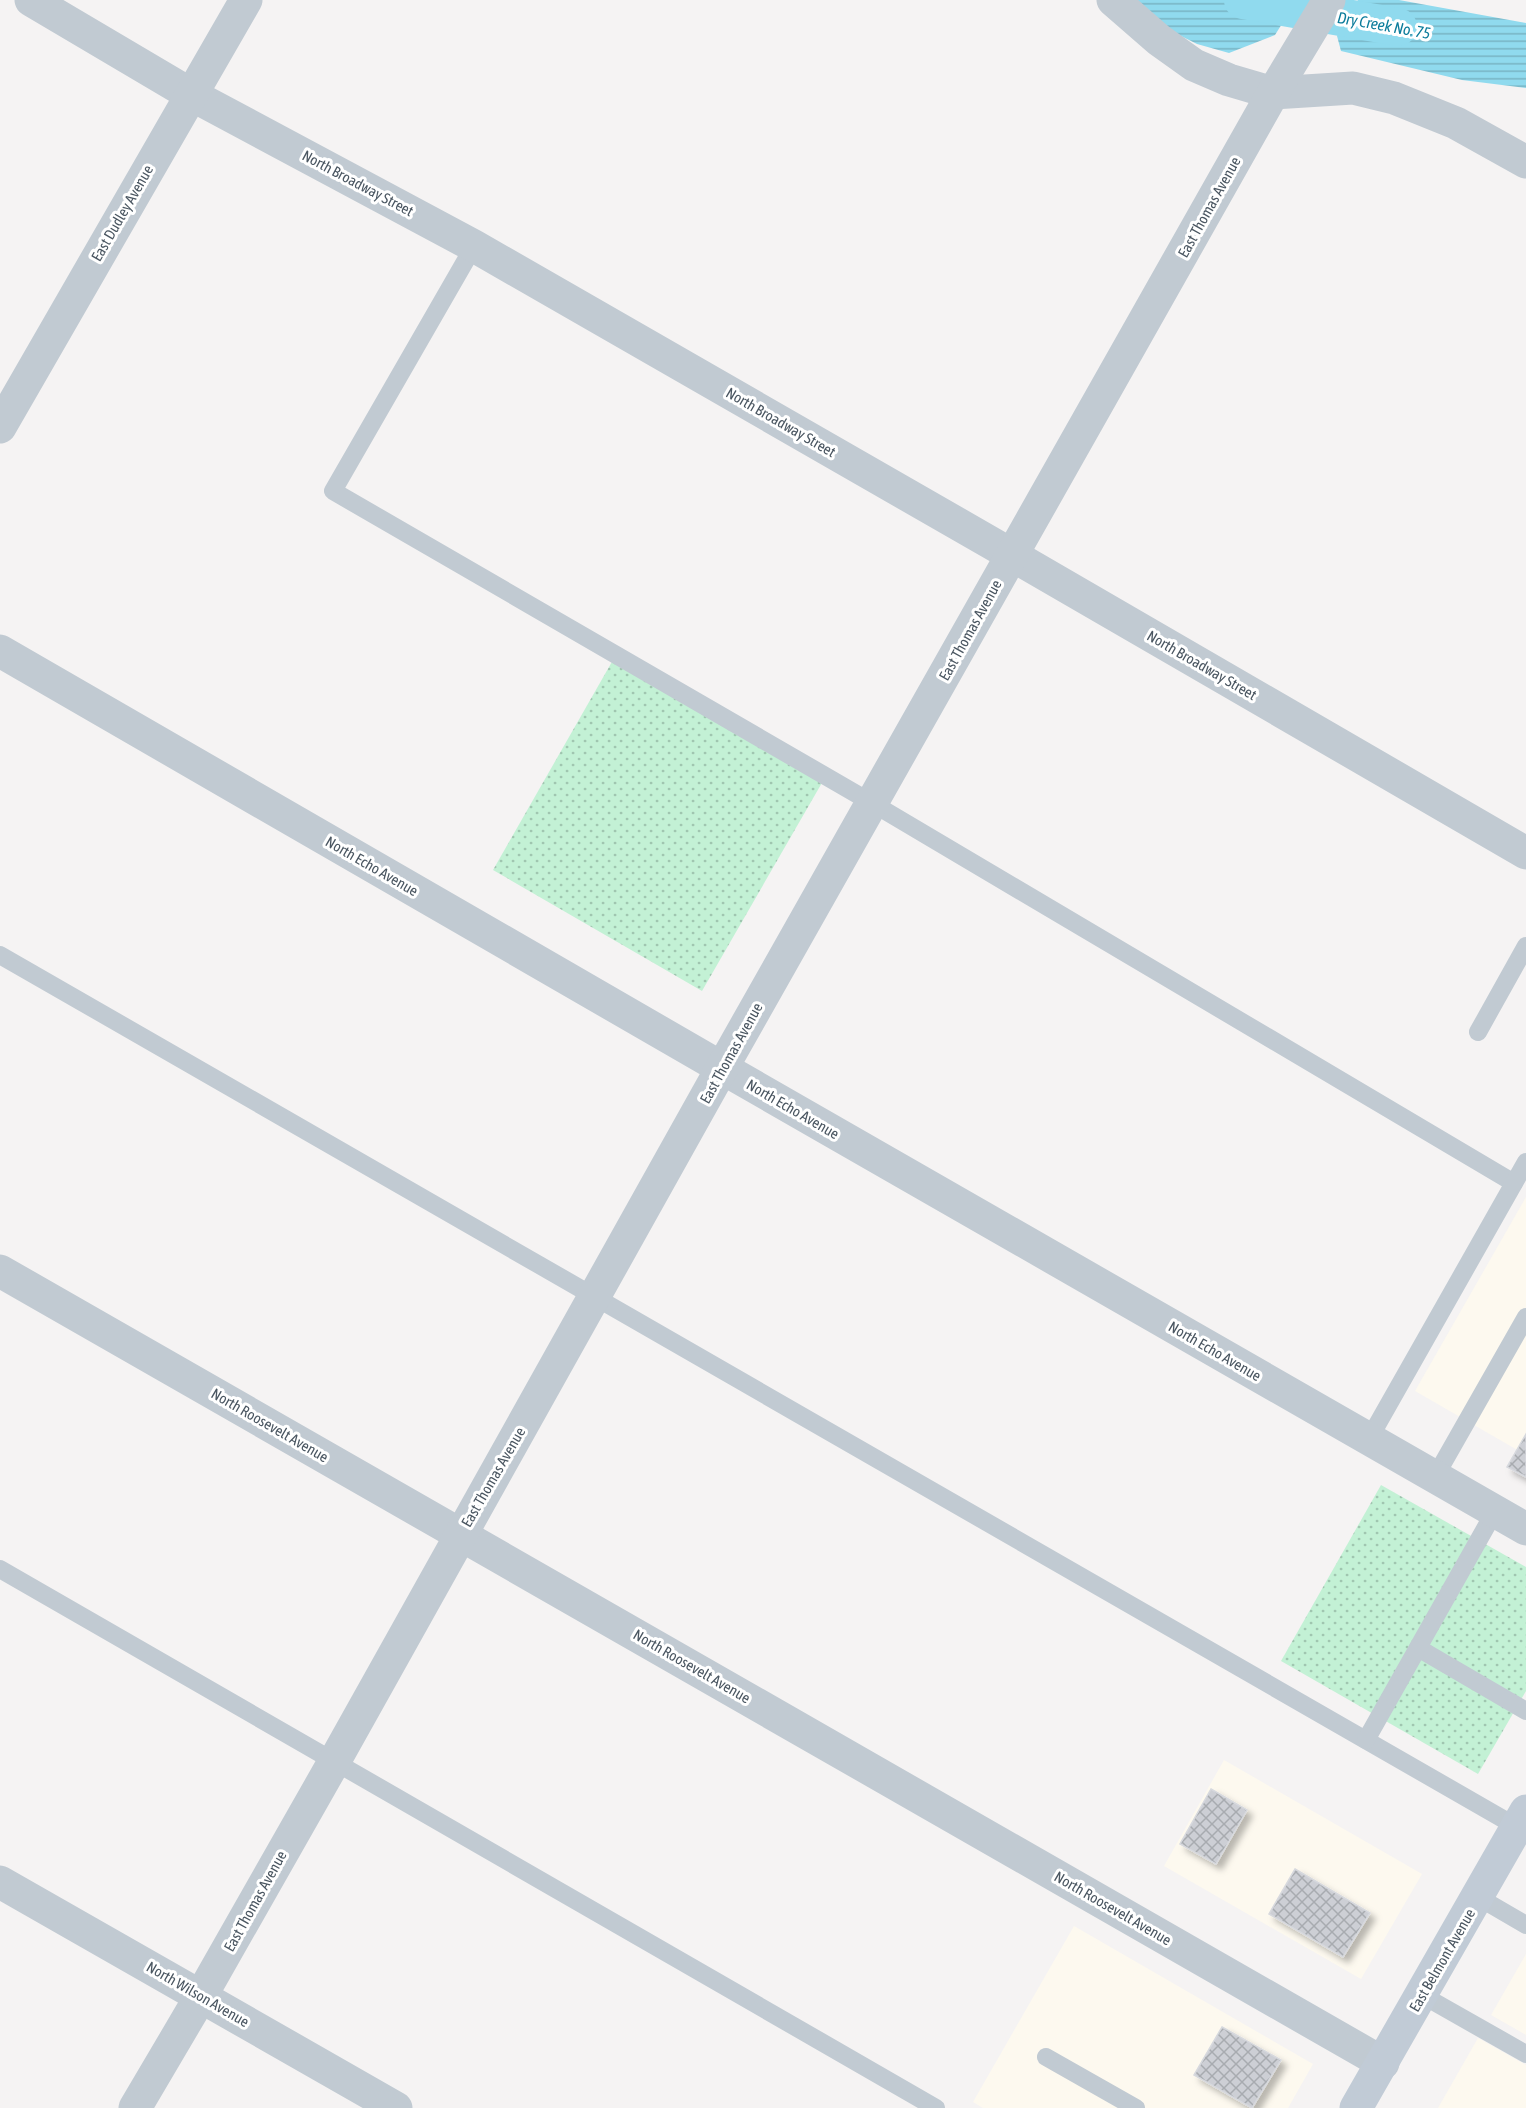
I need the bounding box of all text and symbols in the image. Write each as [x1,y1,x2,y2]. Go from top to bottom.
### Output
water label: Dry Creek No. 75 [1336,8,1432,43]
street label: North Broadway Street [300,147,416,219]
street label: East Thomas Avenue [1174,154,1244,260]
street label: East Dudley Avenue [88,162,156,264]
street label: North Broadway Street [723,384,839,460]
street label: East Thomas Avenue [935,577,1005,683]
street label: North Broadway Street [1144,627,1260,703]
street label: North Echo Avenue [323,833,421,899]
street label: East Thomas Avenue [696,1000,766,1106]
street label: North Echo Avenue [744,1076,842,1142]
street label: North Echo Avenue [1166,1318,1264,1384]
street label: North Roosevelt Avenue [209,1385,332,1465]
street label: East Thomas Avenue [458,1424,529,1530]
street label: North Roosevelt Avenue [631,1626,754,1706]
street label: East Thomas Avenue [220,1848,290,1954]
street label: North Roosevelt Avenue [1052,1868,1175,1948]
street label: East Belmont Avenue [1406,1905,1478,2014]
street label: North Wilson Avenue [144,1958,252,2030]

